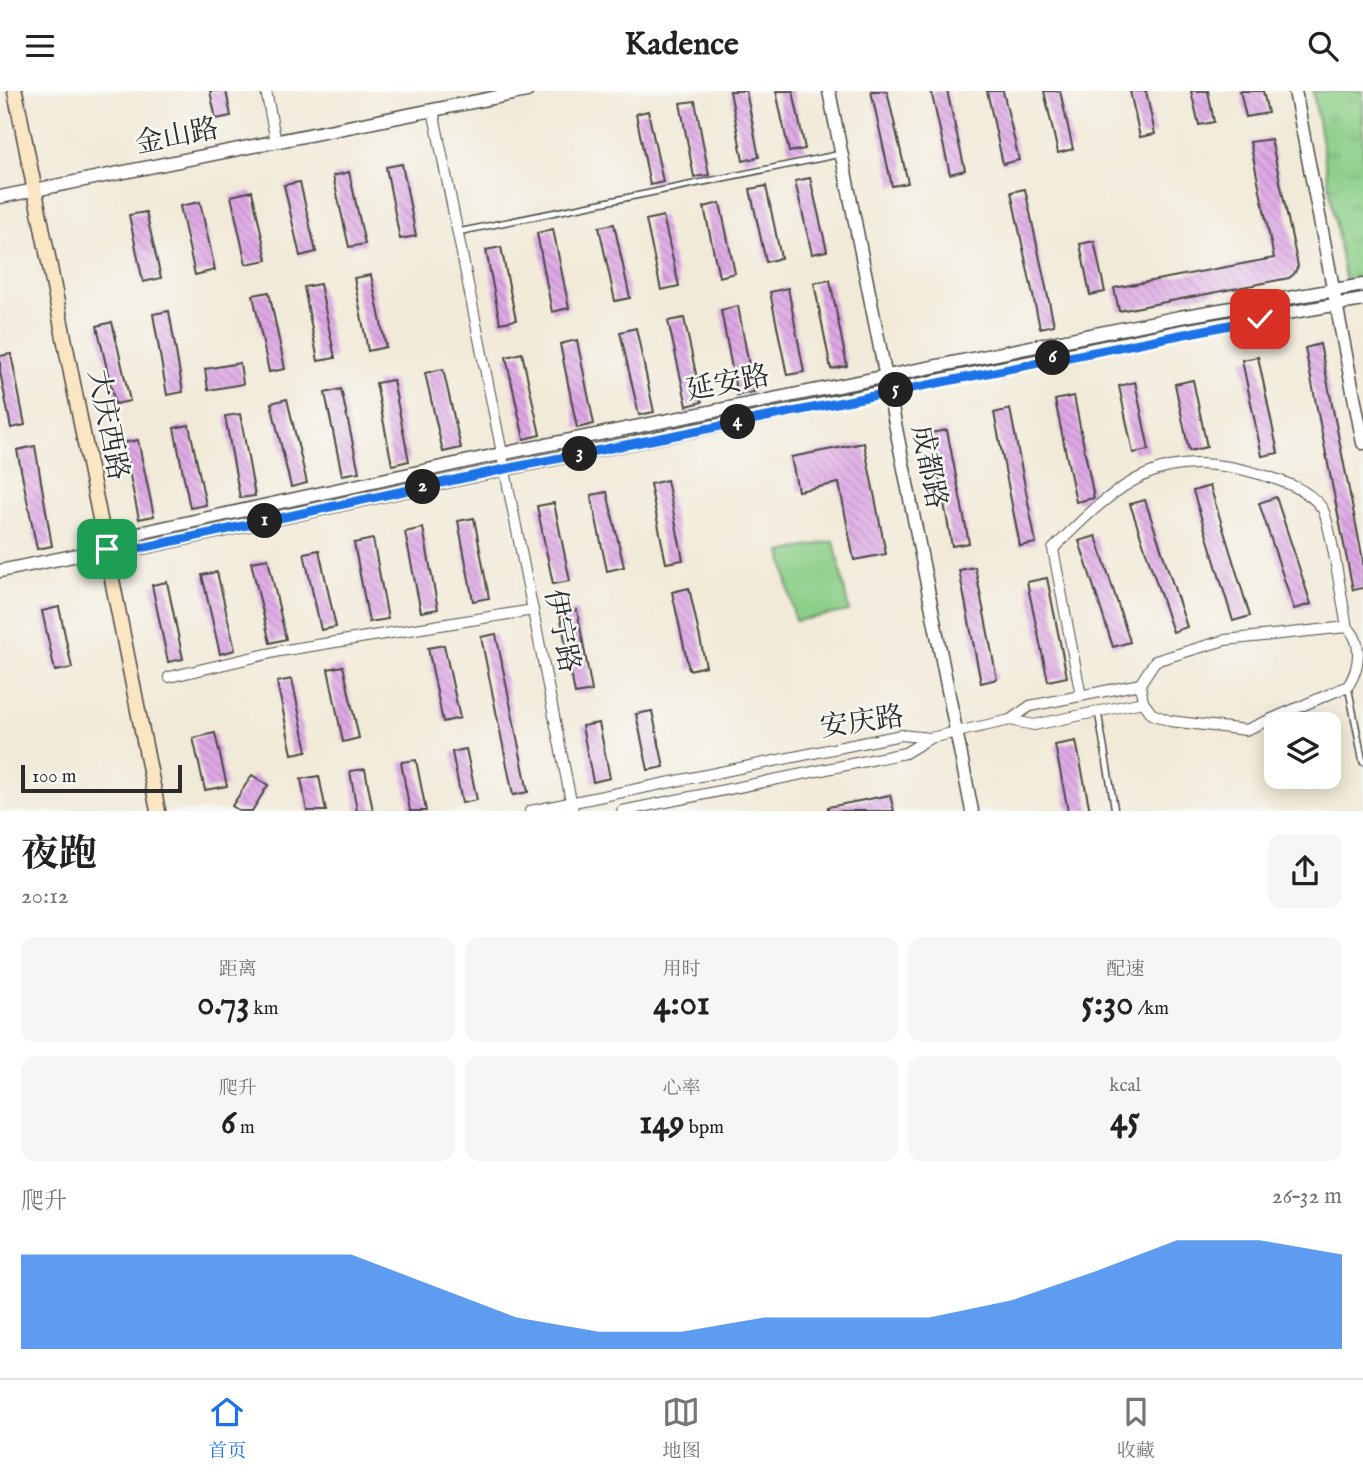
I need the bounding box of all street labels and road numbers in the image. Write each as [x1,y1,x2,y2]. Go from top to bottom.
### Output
street label: 金山路 [132,112,222,162]
street label: 延安路 [683,359,773,409]
street label: 大庆西路 [79,367,135,483]
street label: 成都路 [903,422,953,512]
street label: 伊宁路 [536,586,586,676]
street label: 安庆路 [818,700,906,746]

